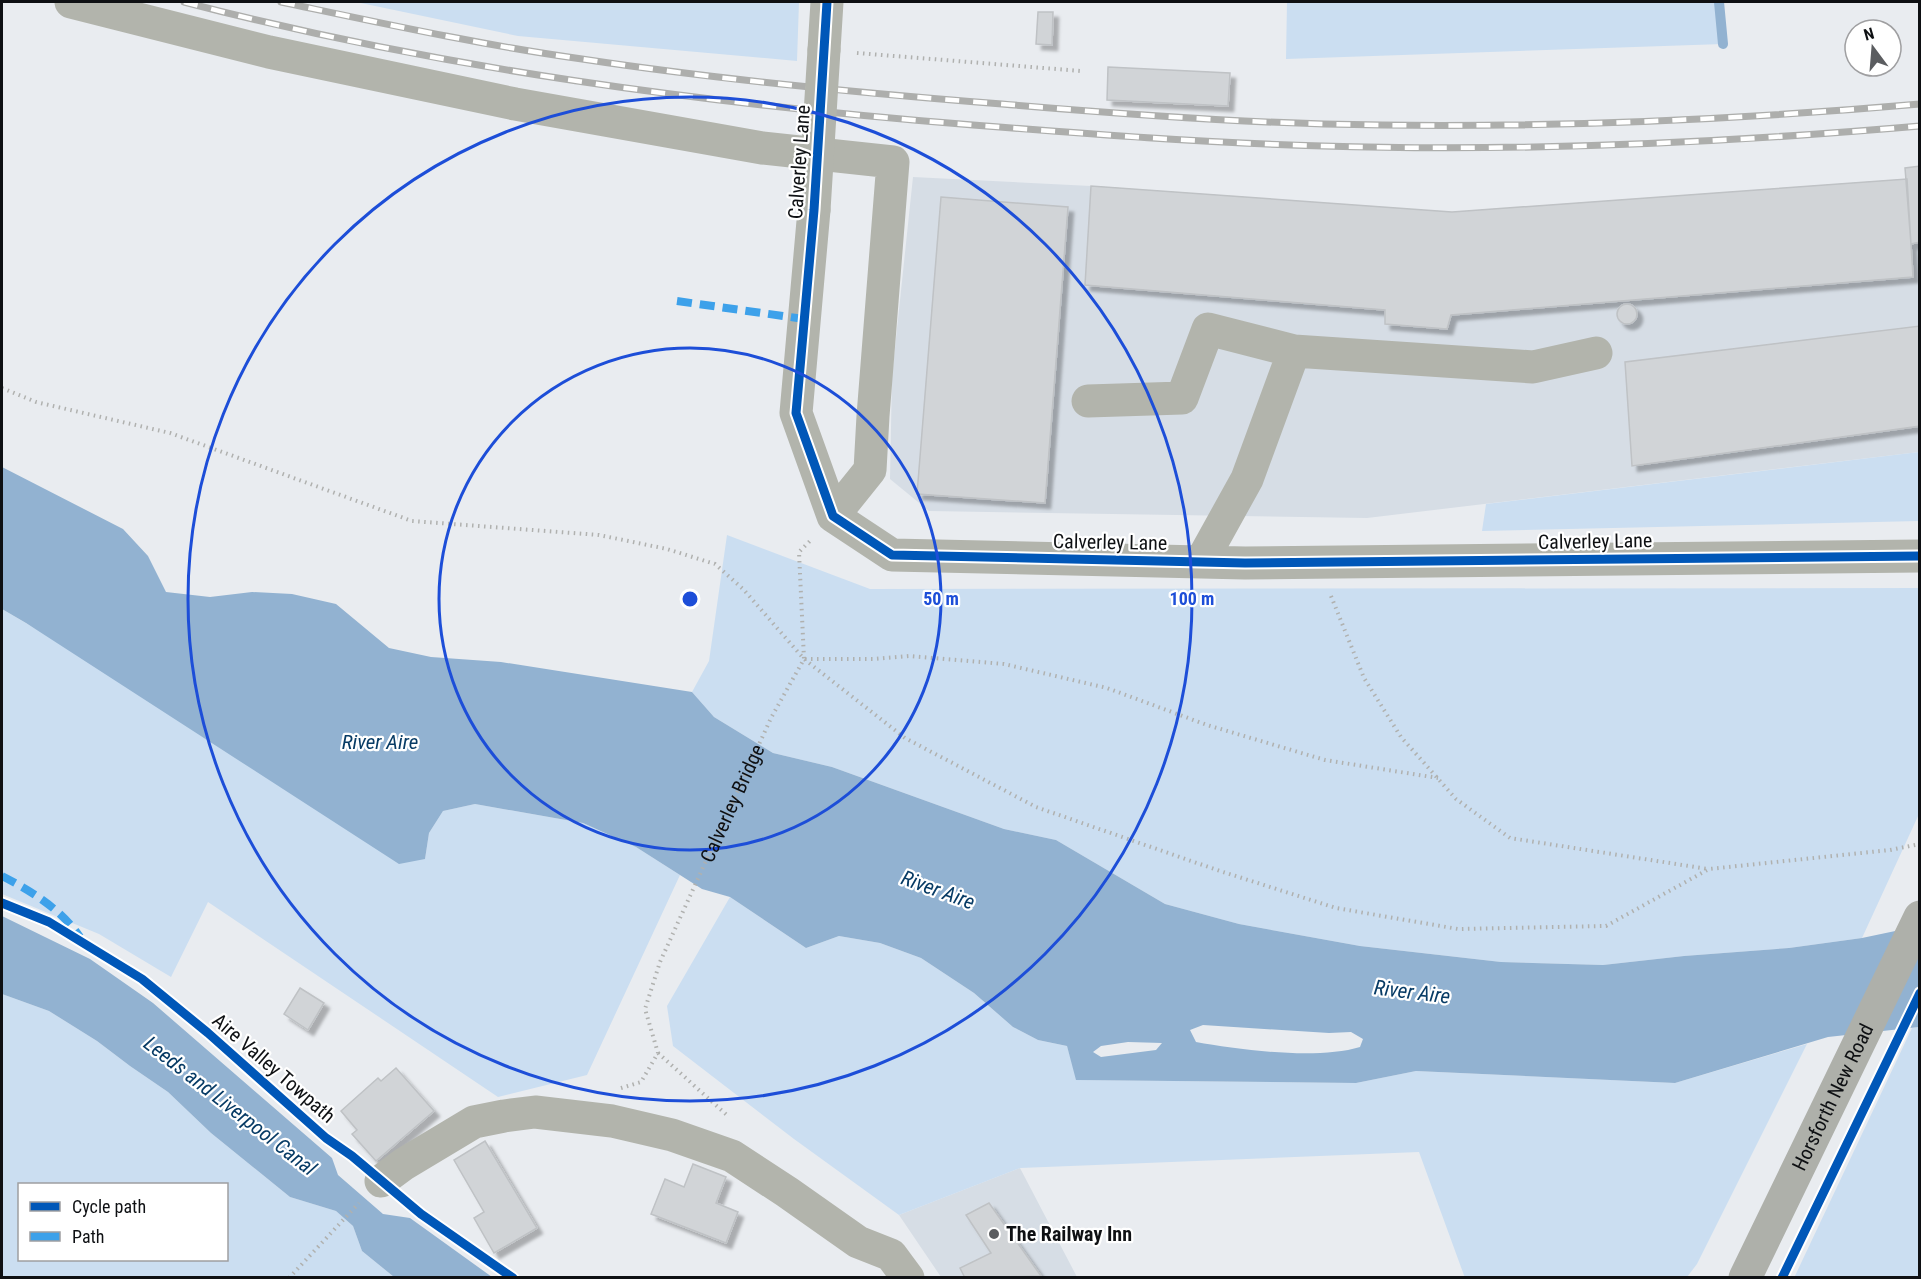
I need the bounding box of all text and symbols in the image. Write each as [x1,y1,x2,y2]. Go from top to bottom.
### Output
north arrow [1843,18,1903,78]
text: N [1862,24,1876,45]
street label: Calverley Lane [783,104,815,220]
street label: Calverley Lane [1538,528,1652,554]
street label: Calverley Lane [1053,529,1167,555]
text: 50 m [923,588,959,609]
text: 100 m [1170,588,1214,609]
centre of rings [680,589,700,609]
water label: River Aire [342,730,418,754]
street label: Calverley Bridge [695,741,769,866]
water label: River Aire [898,866,978,914]
water label: River Aire [1373,975,1451,1009]
street label: Aire Valley Towpath [208,1008,340,1128]
street label: Horsforth New Road [1787,1020,1878,1175]
water label: Leeds and Liverpool Canal [139,1031,321,1181]
legend [18,1183,228,1261]
text: Cycle path [72,1196,146,1217]
place label: The Railway Inn [1006,1222,1132,1246]
text: Path [72,1226,105,1247]
marker: The Railway Inn [987,1227,1001,1241]

